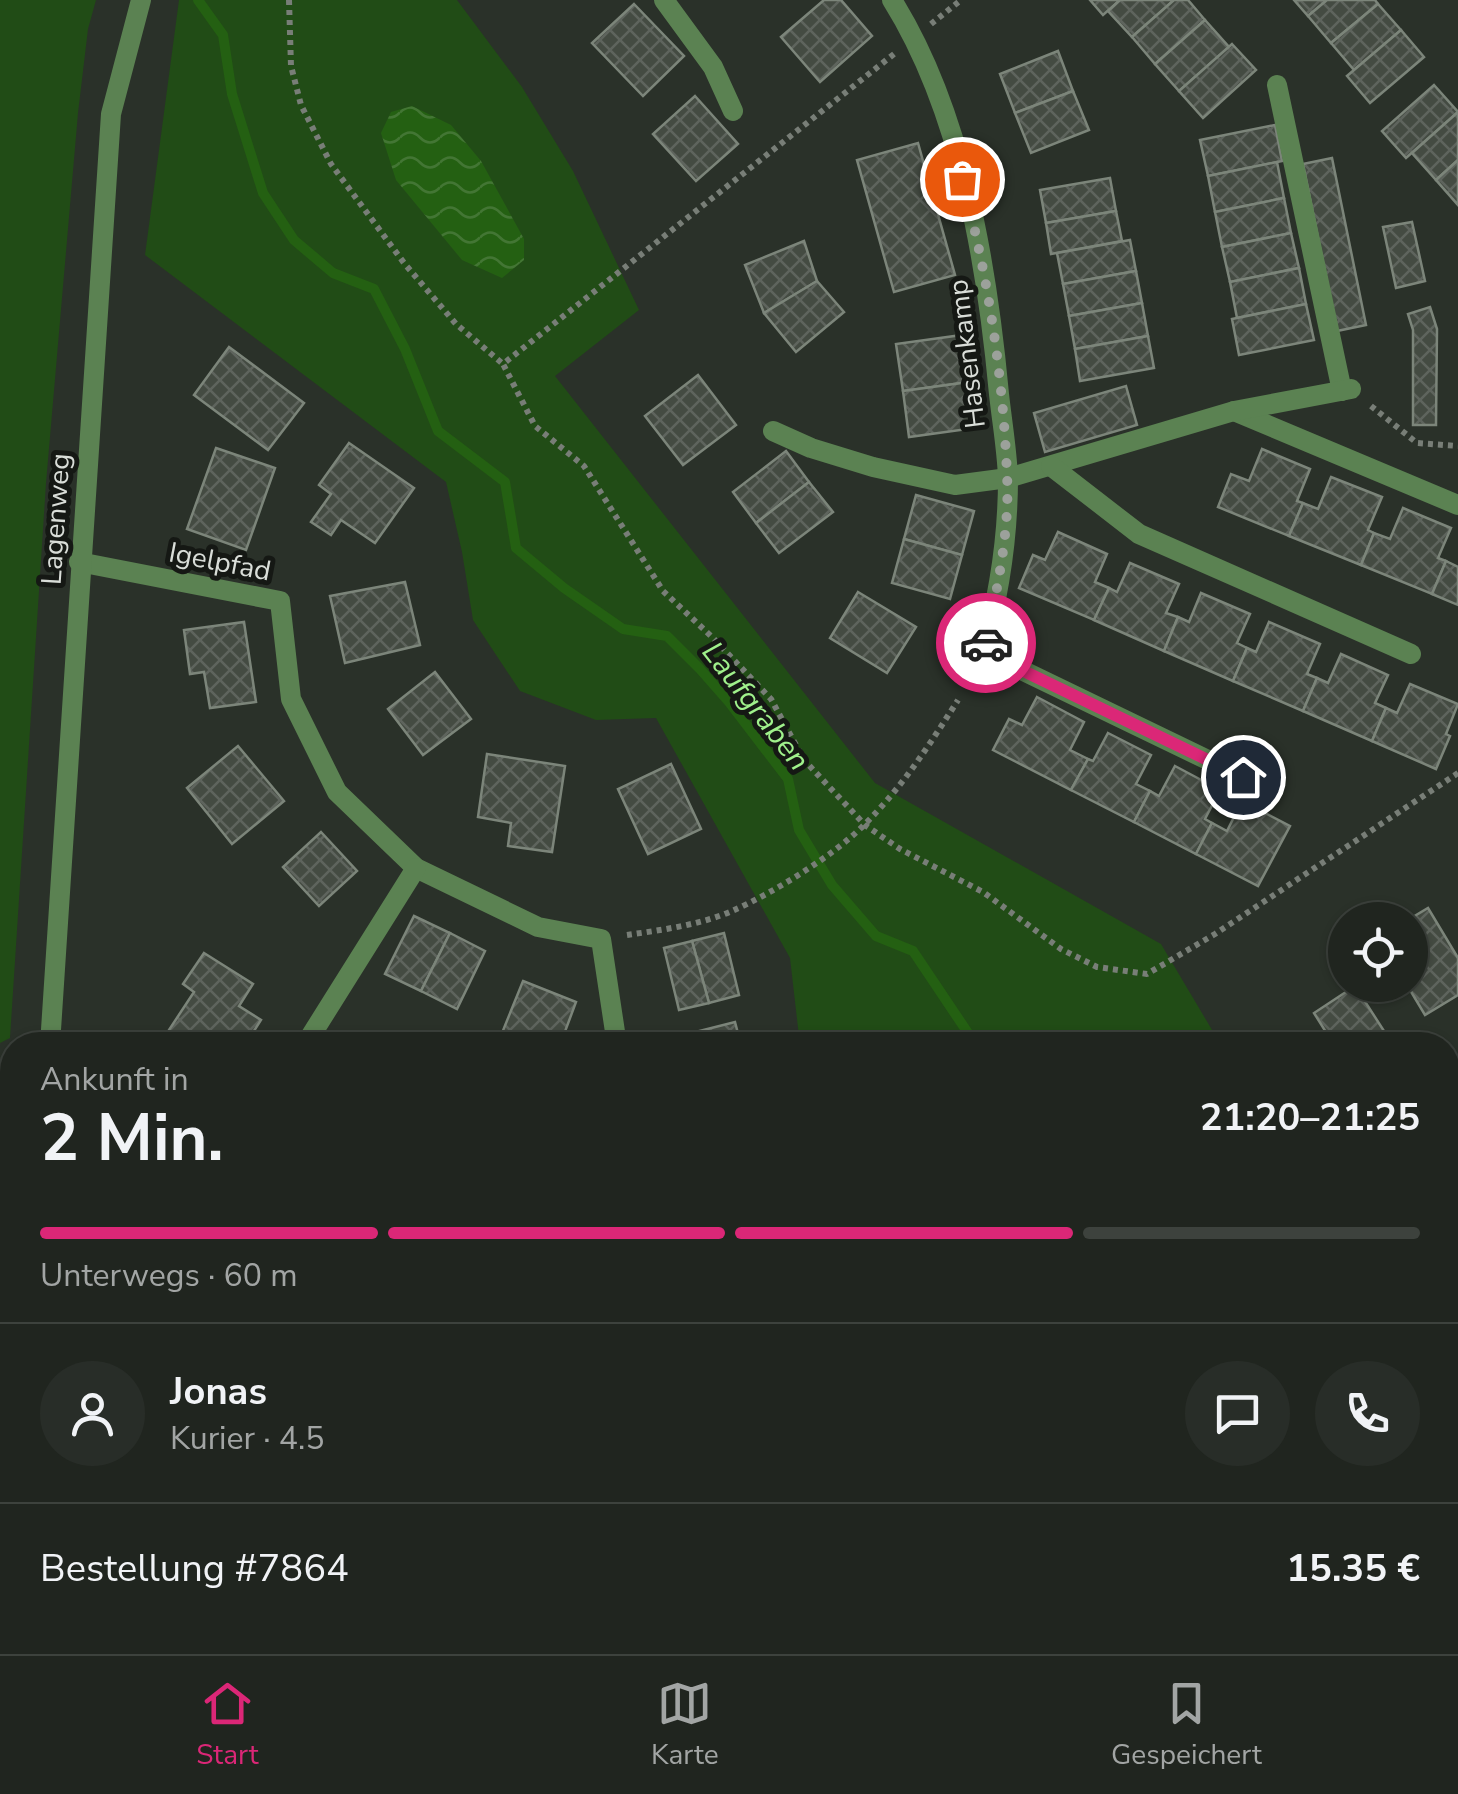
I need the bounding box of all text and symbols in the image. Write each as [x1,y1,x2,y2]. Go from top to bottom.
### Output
pin [920,137,1005,222]
icon: bag [935,152,990,207]
street label: Hasenkamp [939,277,995,430]
street label: Lagenweg [32,452,80,586]
street label: Igelpfad [165,533,274,590]
courier [936,593,1036,693]
icon: car [959,616,1014,671]
water label: Laufgraben [692,633,819,779]
pin [1201,735,1286,820]
icon: home [1216,750,1271,805]
map controls [1328,902,1428,1002]
button: locate [1328,902,1428,1002]
text: Ankunft in [40,1058,189,1101]
text: 21:20–21:25 [1200,1092,1420,1143]
text: 2 Min. [40,1094,224,1183]
text: Unterwegs · 60 m [40,1254,298,1297]
button: person [40,1361,145,1466]
button: chat [1185,1361,1290,1466]
button: phone [1315,1361,1420,1466]
text: Jonas [170,1366,267,1417]
text: Kurier · 4.5 [170,1417,324,1460]
text: Bestellung #7864 [40,1543,349,1594]
text: 15.35 € [1286,1543,1420,1594]
tab: Start [196,1676,259,1774]
tab: Karte [651,1676,719,1774]
tab: Gespeichert [1111,1676,1262,1774]

